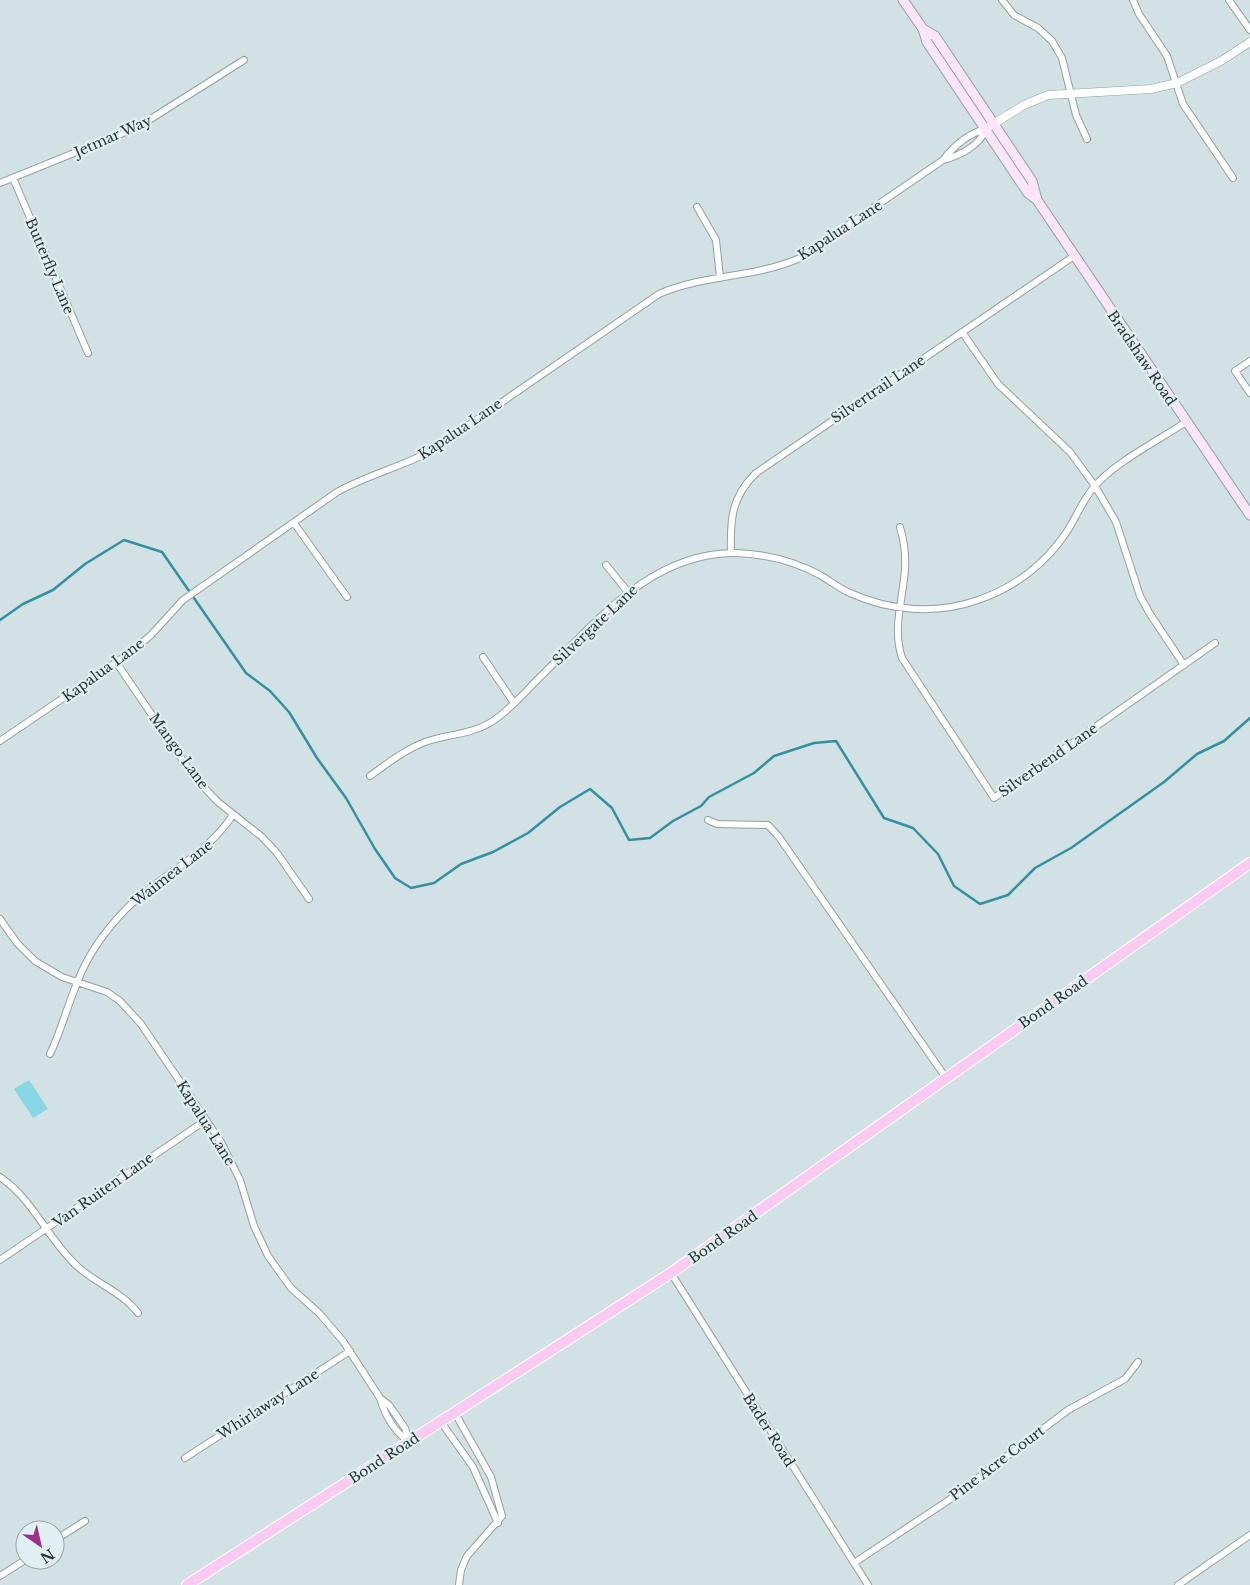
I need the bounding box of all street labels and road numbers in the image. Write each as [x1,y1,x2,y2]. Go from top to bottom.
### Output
street label: Jetmar Way [70,111,154,162]
street label: Kapalua Lane [794,196,886,264]
street label: Butterfly Lane [22,215,78,317]
street label: Bradshaw Road [1104,307,1181,409]
street label: Silvertrail Lane [827,351,929,427]
street label: Kapalua Lane [415,394,505,464]
street label: Silvergate Lane [549,581,641,669]
street label: Kapalua Lane [58,634,148,706]
street label: Mango Lane [145,709,213,793]
street label: Silverbend Lane [995,719,1101,801]
street label: Waimea Lane [127,836,216,911]
street label: Bond Road [1015,971,1091,1032]
street label: Kapalua Lane [173,1077,239,1169]
street label: Van Ruiten Lane [48,1149,157,1232]
street label: Bond Road [685,1206,761,1267]
street label: Whirlaway Lane [213,1365,322,1444]
street label: Bader Road [739,1390,799,1471]
street label: Pine Acre Court [946,1421,1048,1504]
street label: Bond Road [345,1428,423,1487]

